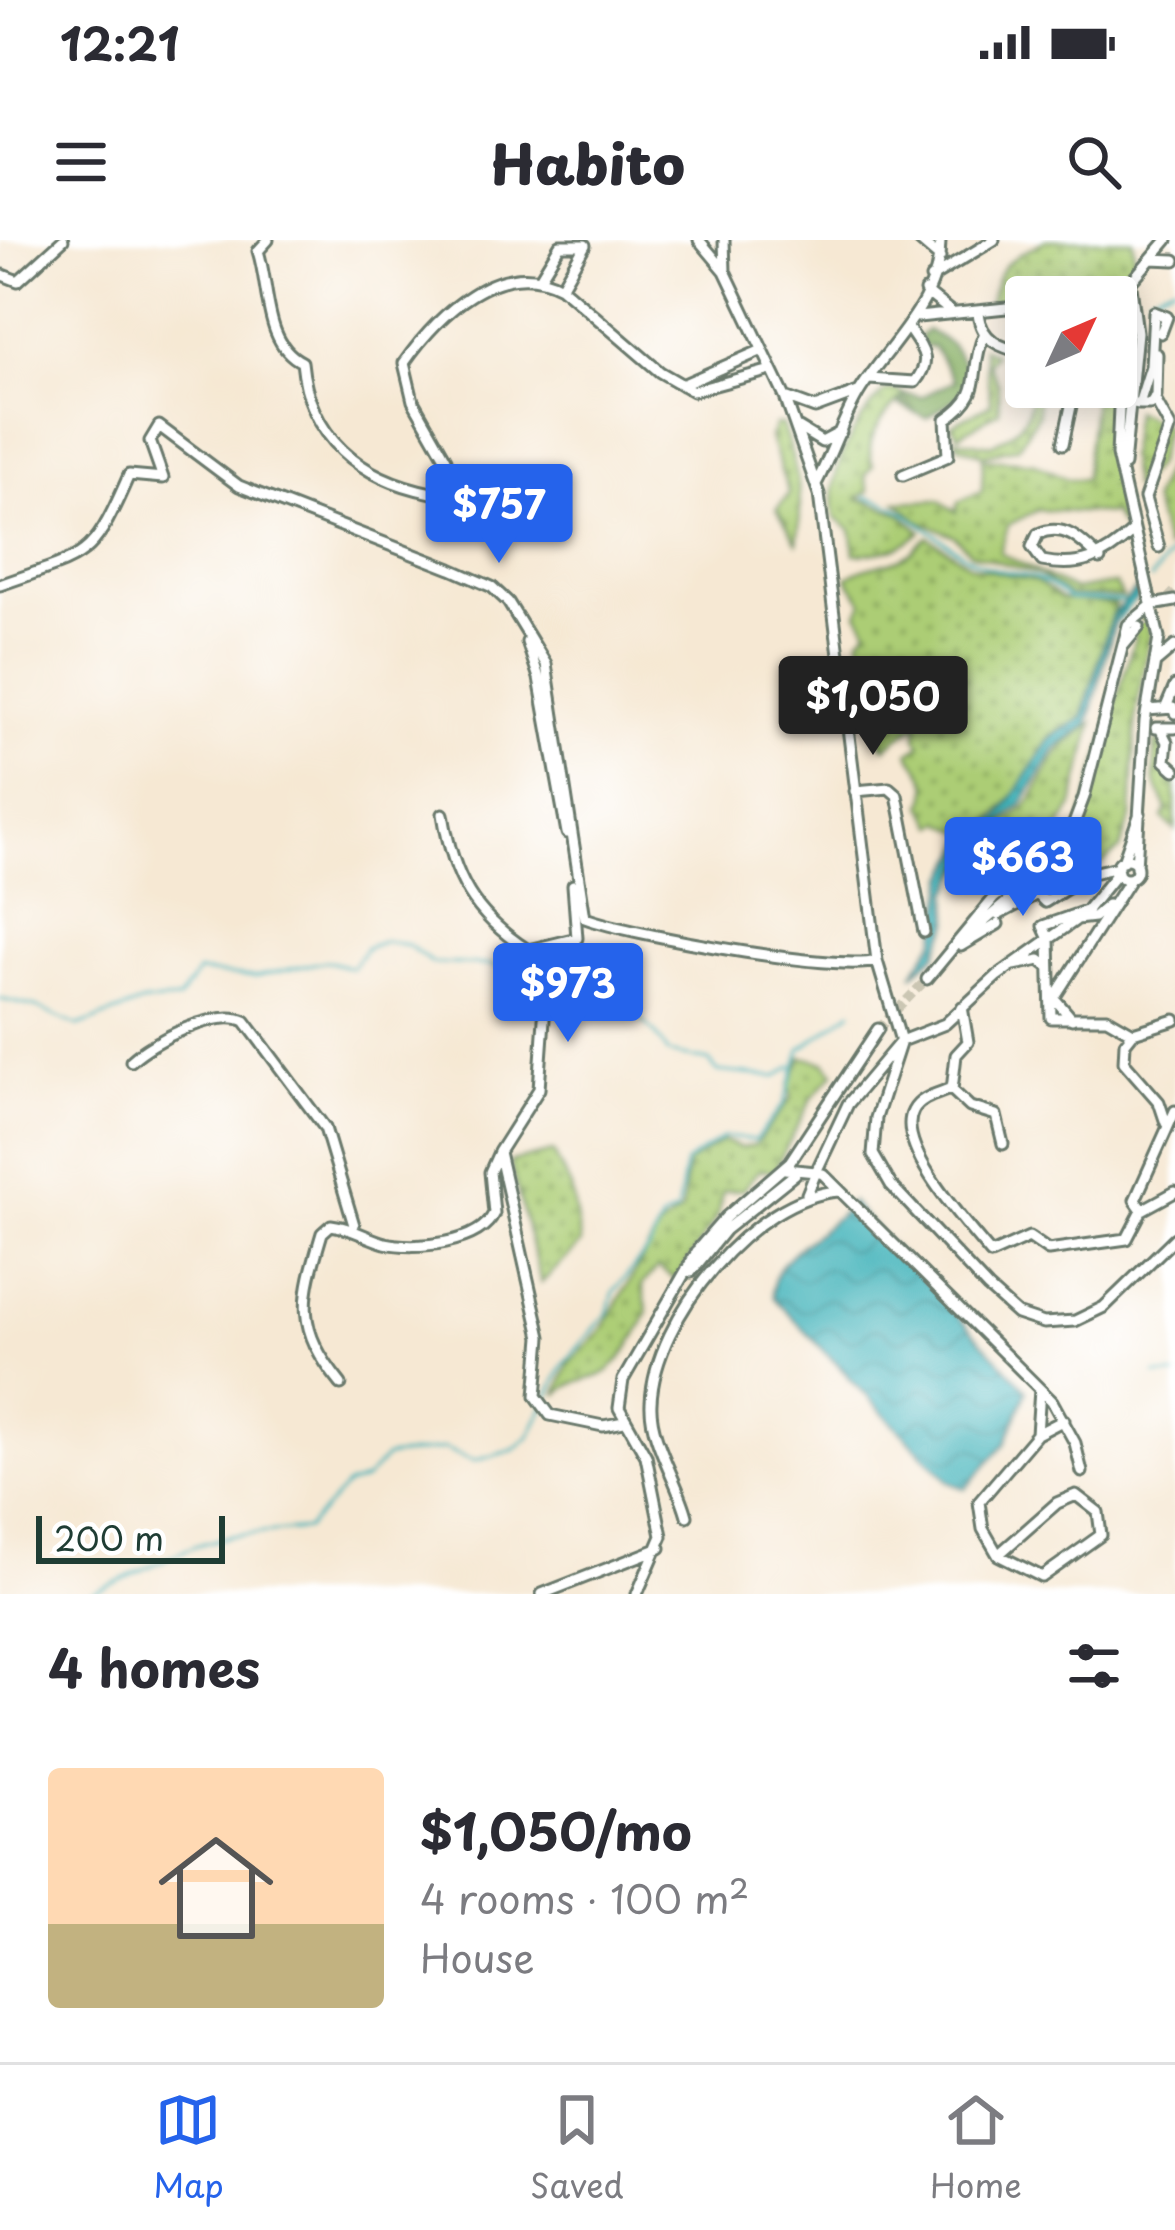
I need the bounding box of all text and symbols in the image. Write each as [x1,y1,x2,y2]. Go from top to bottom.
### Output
text: 12:21 [60,8,179,76]
text: Habito [490,122,685,203]
icon: menu [48,129,114,195]
icon: search [1061,129,1127,195]
north arrow [1005,276,1137,408]
map controls [1005,276,1137,408]
pin: $757 [428,464,570,566]
text: $757 [453,473,545,532]
pin: $1,050 [775,656,971,758]
text: $1,050 [806,665,940,724]
pin: $663 [952,817,1094,919]
text: $663 [972,826,1074,885]
pin: $973 [497,943,639,1045]
text: $973 [520,952,616,1011]
scale bar [36,1510,225,1563]
text: 200 m [54,1512,164,1562]
text: 4 homes [48,1628,260,1705]
icon: filters [1061,1633,1127,1699]
text: $1,050/mo [420,1791,692,1868]
icon: home [144,1816,288,1960]
text: 4 rooms · 100 m² [420,1868,749,1927]
text: House [420,1927,534,1986]
tab: Map [153,2087,224,2209]
tab: Saved [530,2087,624,2209]
tab: Home [930,2087,1022,2209]

